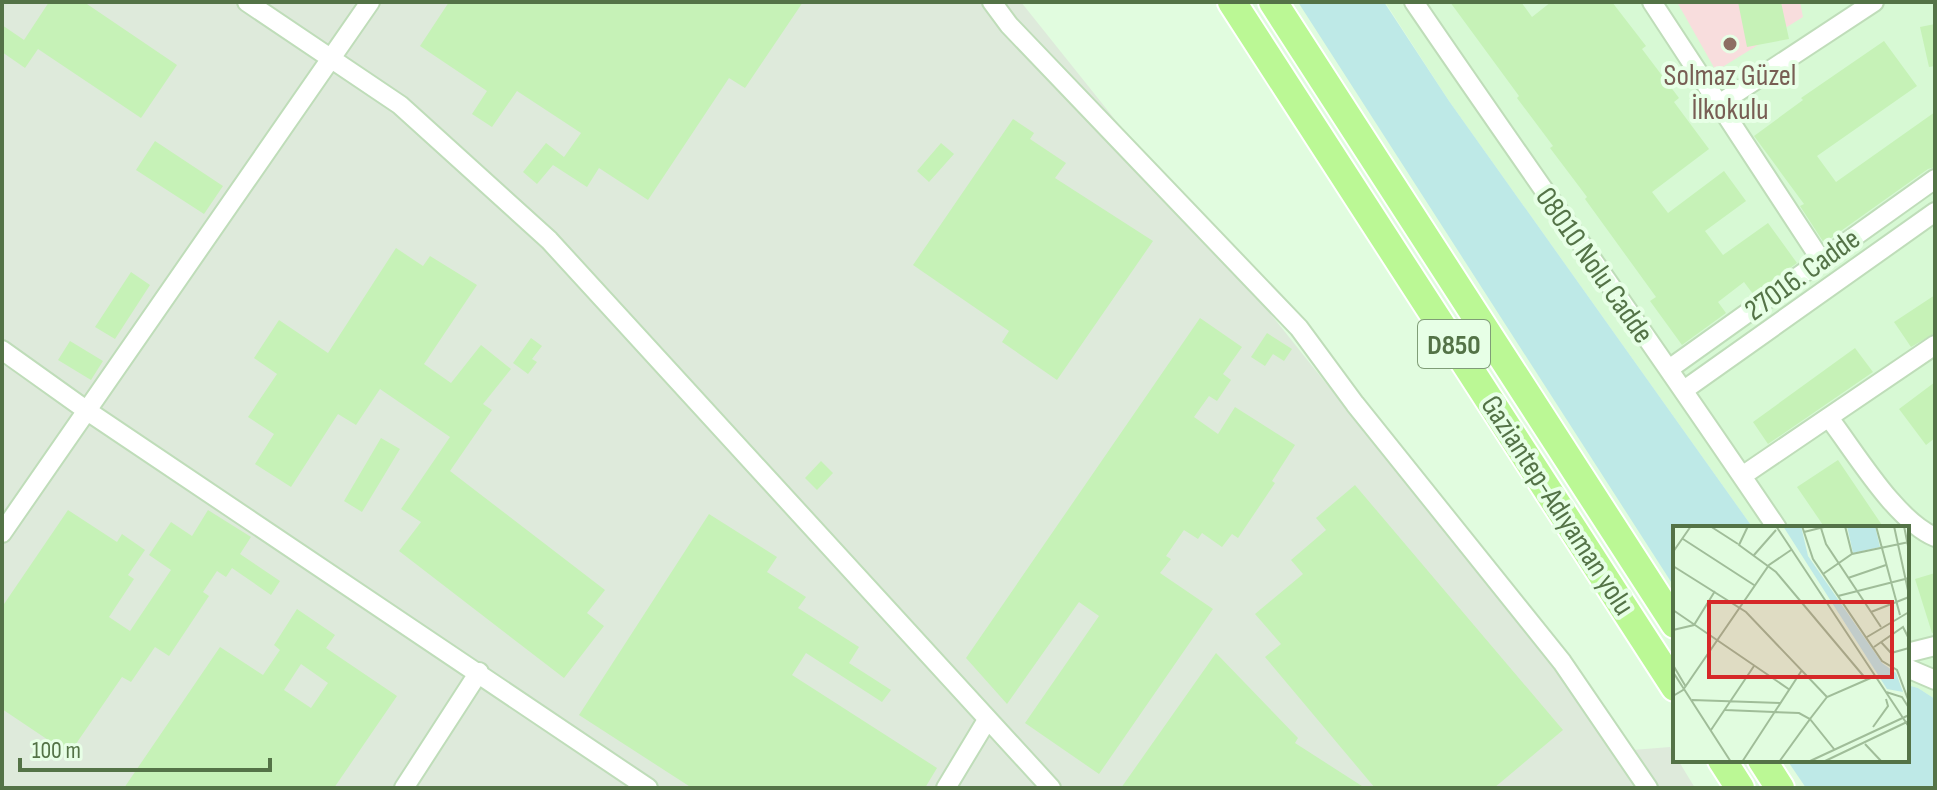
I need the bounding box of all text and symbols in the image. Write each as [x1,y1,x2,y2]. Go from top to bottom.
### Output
marker: Solmaz Güzel İlkokulu [1721,35,1739,53]
place label: Solmaz Güzel İlkokulu [1664,58,1796,128]
street label: 08010 Nolu Cadde [1527,181,1661,350]
street label: 27016. Cadde [1738,221,1867,329]
road number: D850 [1418,320,1490,368]
street label: Gaziantep-Adıyaman yolu [1473,389,1642,622]
inset map [1673,526,1909,762]
scale bar [20,722,270,772]
text: 100 m [32,736,81,765]

